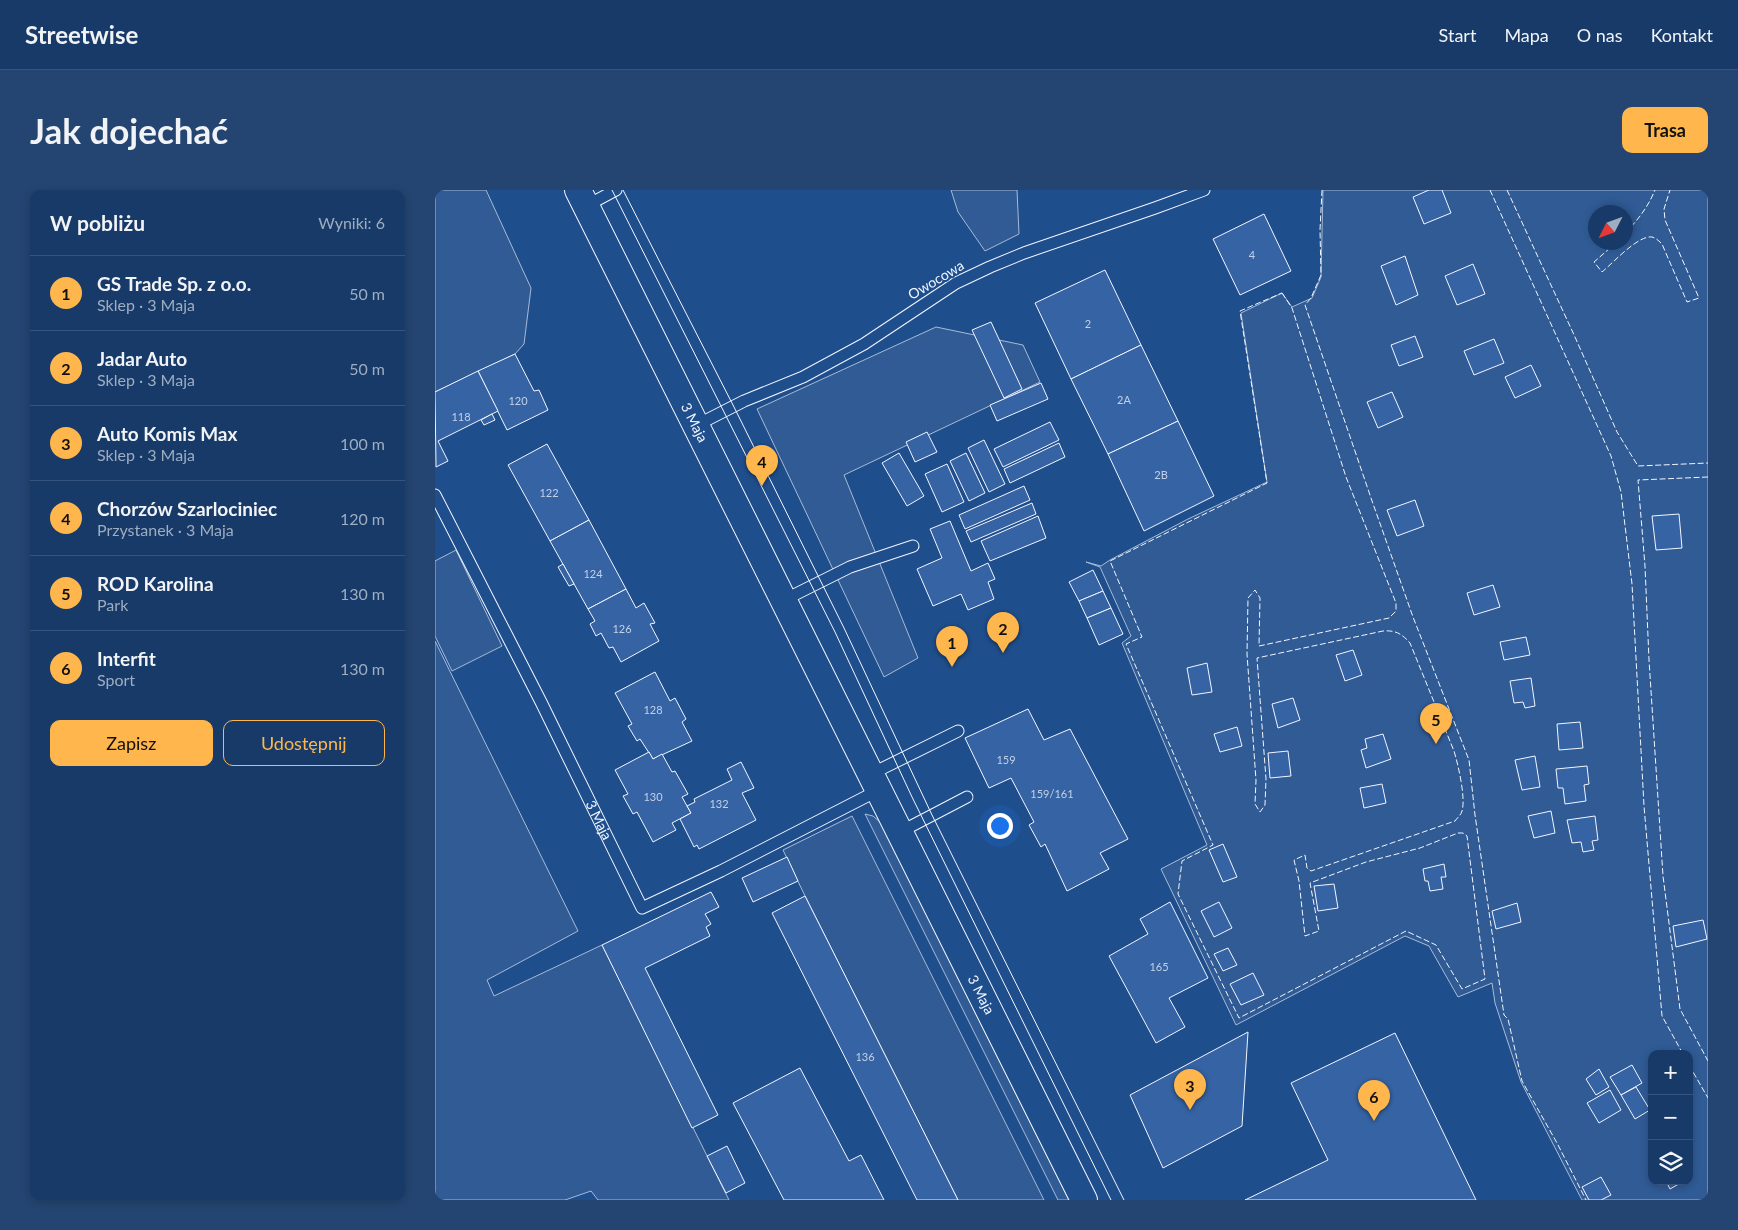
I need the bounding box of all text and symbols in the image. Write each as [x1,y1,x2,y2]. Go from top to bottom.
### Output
text: Streetwise [25,20,138,49]
text: Start [1439,24,1476,46]
text: Mapa [1504,24,1549,46]
text: O nas [1577,24,1623,46]
text: Kontakt [1651,24,1713,46]
button: Trasa [1622,107,1708,153]
text: Jak dojechać [30,109,228,151]
north arrow [1588,205,1633,250]
text: W pobliżu [50,210,145,235]
text: Wyniki: 6 [318,213,385,232]
house number: 4 [1249,248,1256,261]
street label: Owocowa [905,256,967,303]
text: GS Trade Sp. z o.o. [97,272,251,295]
text: 1 [61,284,71,303]
text: 50 m [349,284,385,303]
text: Sklep · 3 Maja [97,295,195,314]
house number: 2 [1085,317,1091,330]
text: Jadar Auto [97,347,187,370]
text: 2 [61,359,71,378]
text: 50 m [349,359,385,378]
text: Sklep · 3 Maja [97,370,195,389]
house number: 2A [1117,393,1131,406]
house number: 120 [508,394,528,407]
street label: 3 Maja [678,400,712,445]
house number: 118 [451,410,471,423]
text: Auto Komis Max [97,422,237,445]
text: 3 [61,434,71,453]
text: 100 m [340,434,385,453]
text: Sklep · 3 Maja [97,445,195,464]
pin: 4 [746,445,778,486]
house number: 2B [1154,468,1168,481]
house number: 122 [539,486,559,499]
text: Chorzów Szarlociniec [97,497,277,520]
text: 4 [61,509,71,528]
text: 120 m [340,509,385,528]
text: Przystanek · 3 Maja [97,520,234,539]
house number: 124 [583,567,603,580]
text: ROD Karolina [97,572,214,595]
text: 5 [61,584,71,603]
text: 130 m [340,584,385,603]
text: Park [97,595,128,614]
pin: 2 [987,612,1019,653]
house number: 126 [612,622,632,635]
pin: 1 [936,626,968,667]
text: Interfit [97,647,156,670]
text: 6 [61,659,71,678]
text: 130 m [340,659,385,678]
text: Sport [97,670,135,689]
house number: 128 [643,703,663,716]
pin: 5 [1420,703,1452,744]
button: Zapisz [50,720,213,766]
button: Udostępnij [223,720,385,766]
house number: 159 [996,753,1016,766]
house number: 159/161 [1030,787,1074,800]
house number: 130 [643,790,663,803]
street label: 3 Maja [582,797,616,842]
house number: 132 [709,797,729,810]
your location [987,813,1013,839]
house number: 165 [1149,960,1169,973]
street label: 3 Maja [965,972,999,1017]
house number: 136 [855,1050,875,1063]
map controls [1648,1050,1693,1185]
button: + [1648,1050,1693,1095]
pin: 3 [1174,1069,1206,1110]
pin: 6 [1358,1080,1390,1121]
button: − [1648,1095,1693,1140]
button: layers [1648,1140,1693,1185]

